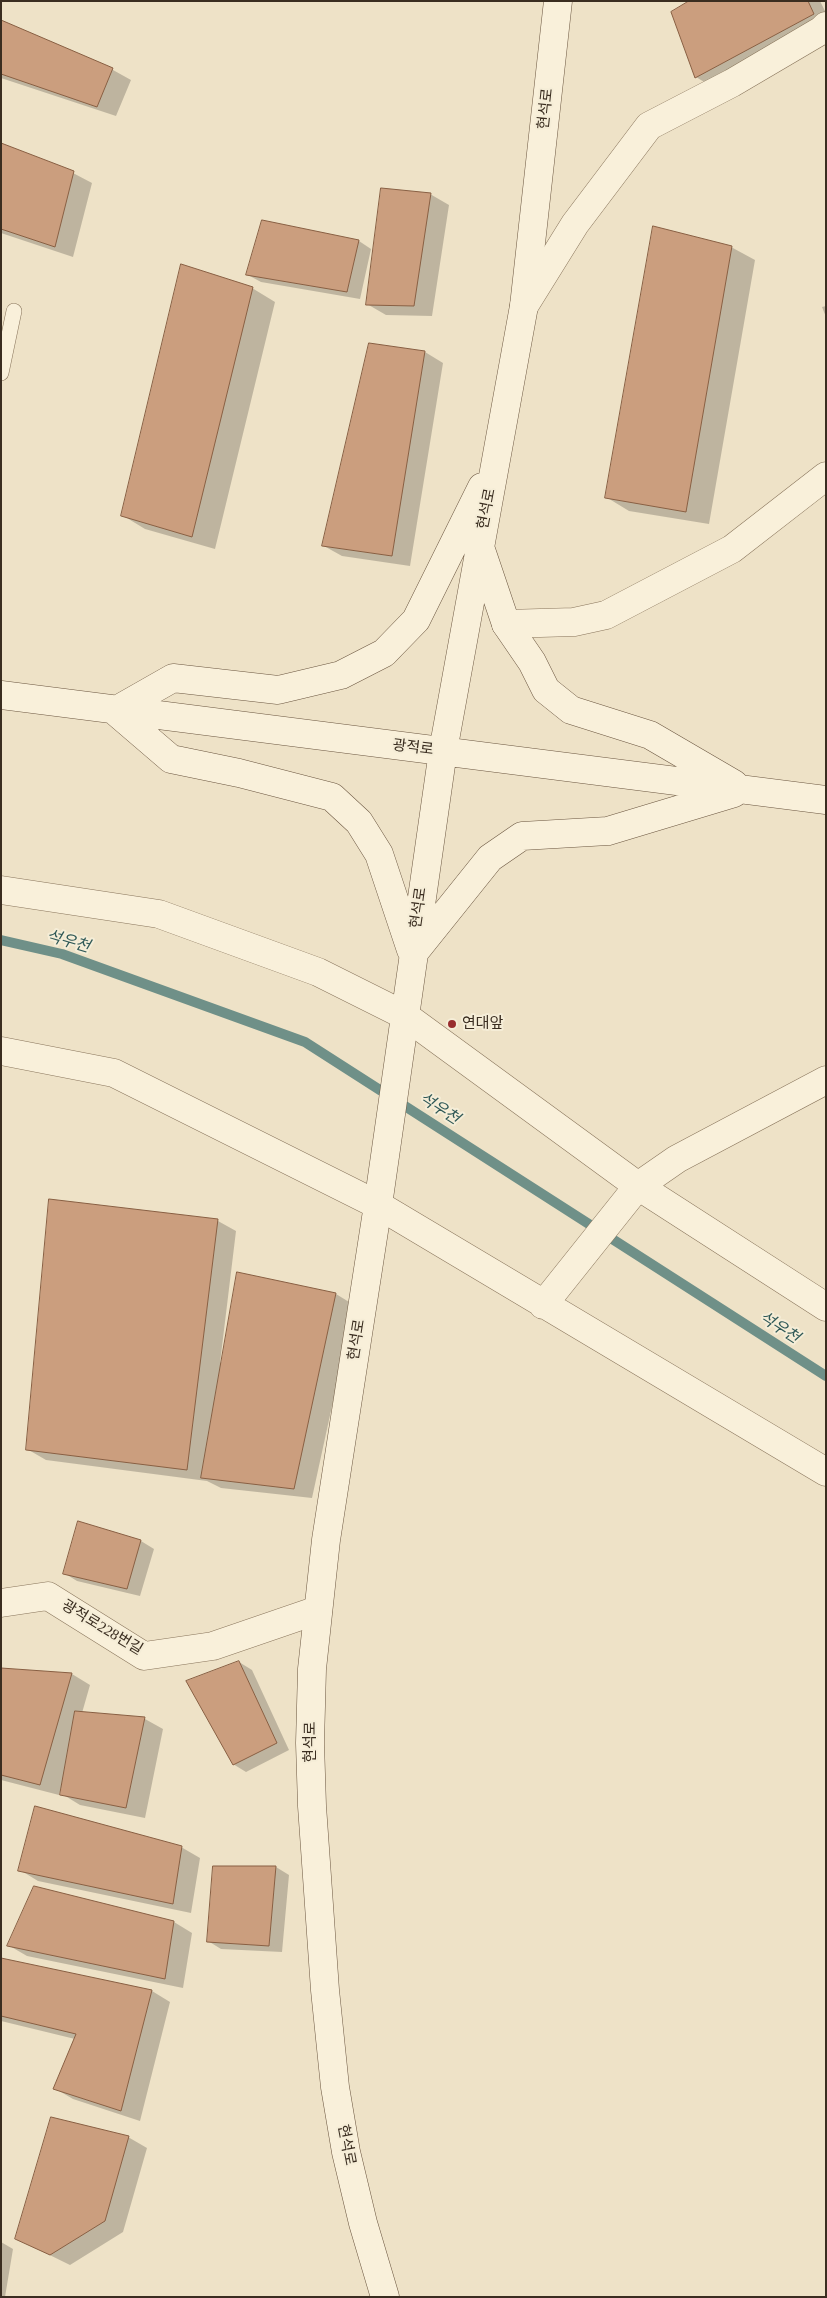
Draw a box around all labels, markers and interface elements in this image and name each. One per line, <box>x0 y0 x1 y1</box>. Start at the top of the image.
street label: 현석로 <box>535 87 557 131</box>
street label: 현석로 <box>474 487 500 531</box>
street label: 광적로 <box>391 737 435 759</box>
street label: 현석로 <box>407 886 431 930</box>
water label: 석우천 <box>44 927 92 957</box>
place label: 연대앞 <box>462 1015 503 1033</box>
marker: 연대앞 <box>446 1018 458 1030</box>
water label: 석우천 <box>415 1089 463 1129</box>
water label: 석우천 <box>755 1308 803 1348</box>
street label: 현석로 <box>345 1318 369 1362</box>
street label: 광적로228번길 <box>58 1597 146 1659</box>
street label: 현석로 <box>302 1721 320 1763</box>
street label: 현석로 <box>333 2123 359 2167</box>

